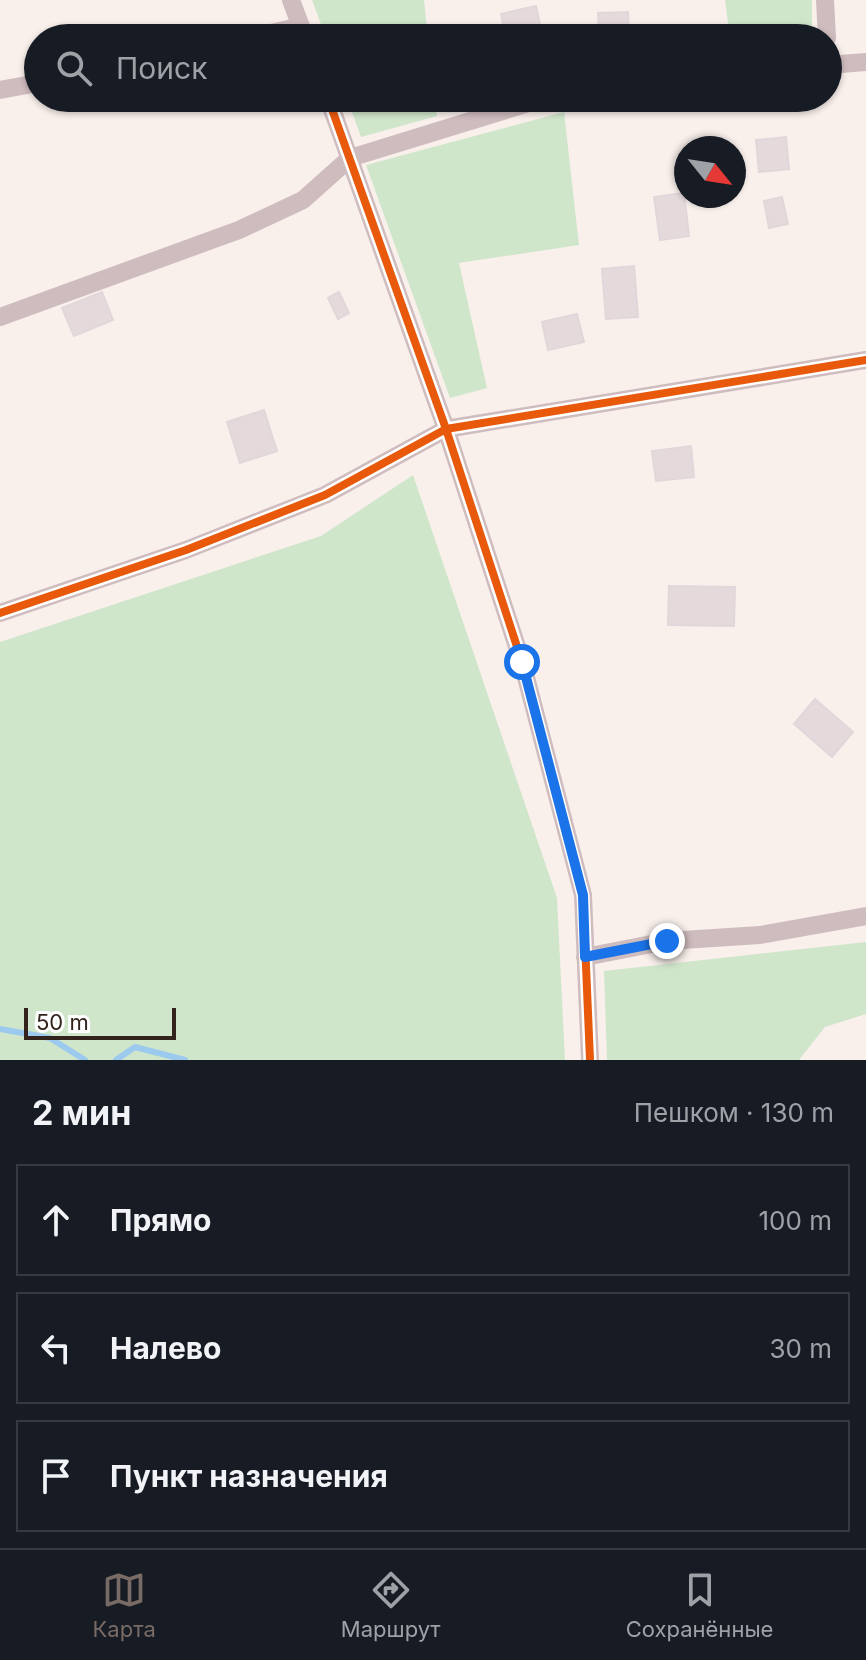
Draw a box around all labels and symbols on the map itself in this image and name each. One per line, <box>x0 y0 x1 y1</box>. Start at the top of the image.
north arrow <box>674 136 746 208</box>
route start <box>504 644 540 680</box>
route end <box>649 923 685 959</box>
scale bar <box>24 1004 176 1040</box>

